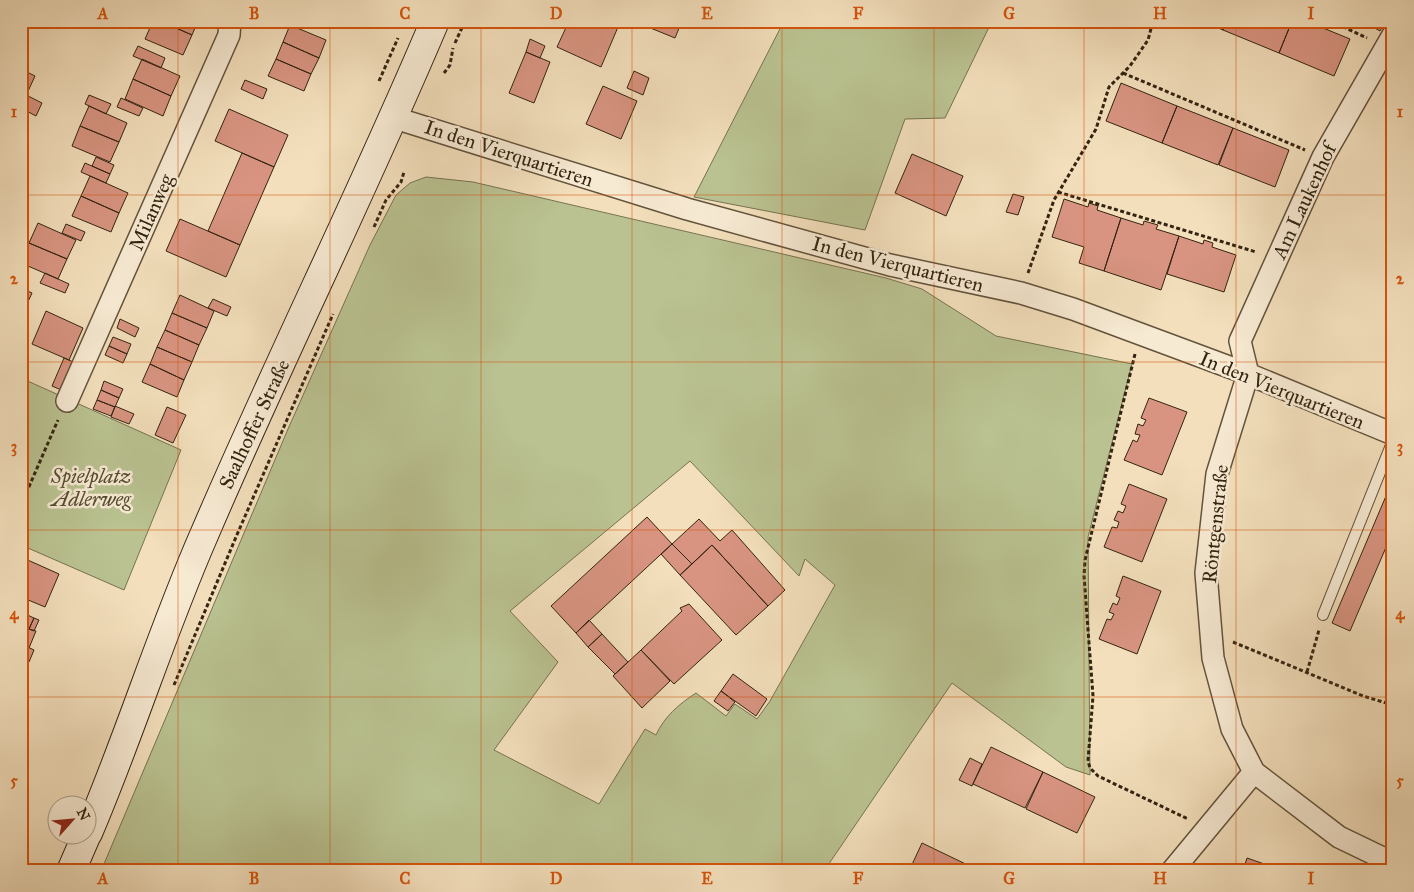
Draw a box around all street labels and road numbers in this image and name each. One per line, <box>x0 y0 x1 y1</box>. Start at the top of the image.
street label: In den Vierquartieren <box>421 114 596 193</box>
street label: Am Laukenhof <box>1266 136 1343 263</box>
street label: Milanweg <box>124 169 180 254</box>
street label: In den Vierquartieren <box>810 231 986 298</box>
street label: In den Vierquartieren <box>1196 346 1368 435</box>
street label: Saalhoffer Straße <box>213 355 295 493</box>
street label: Röntgenstraße <box>1197 463 1234 585</box>

